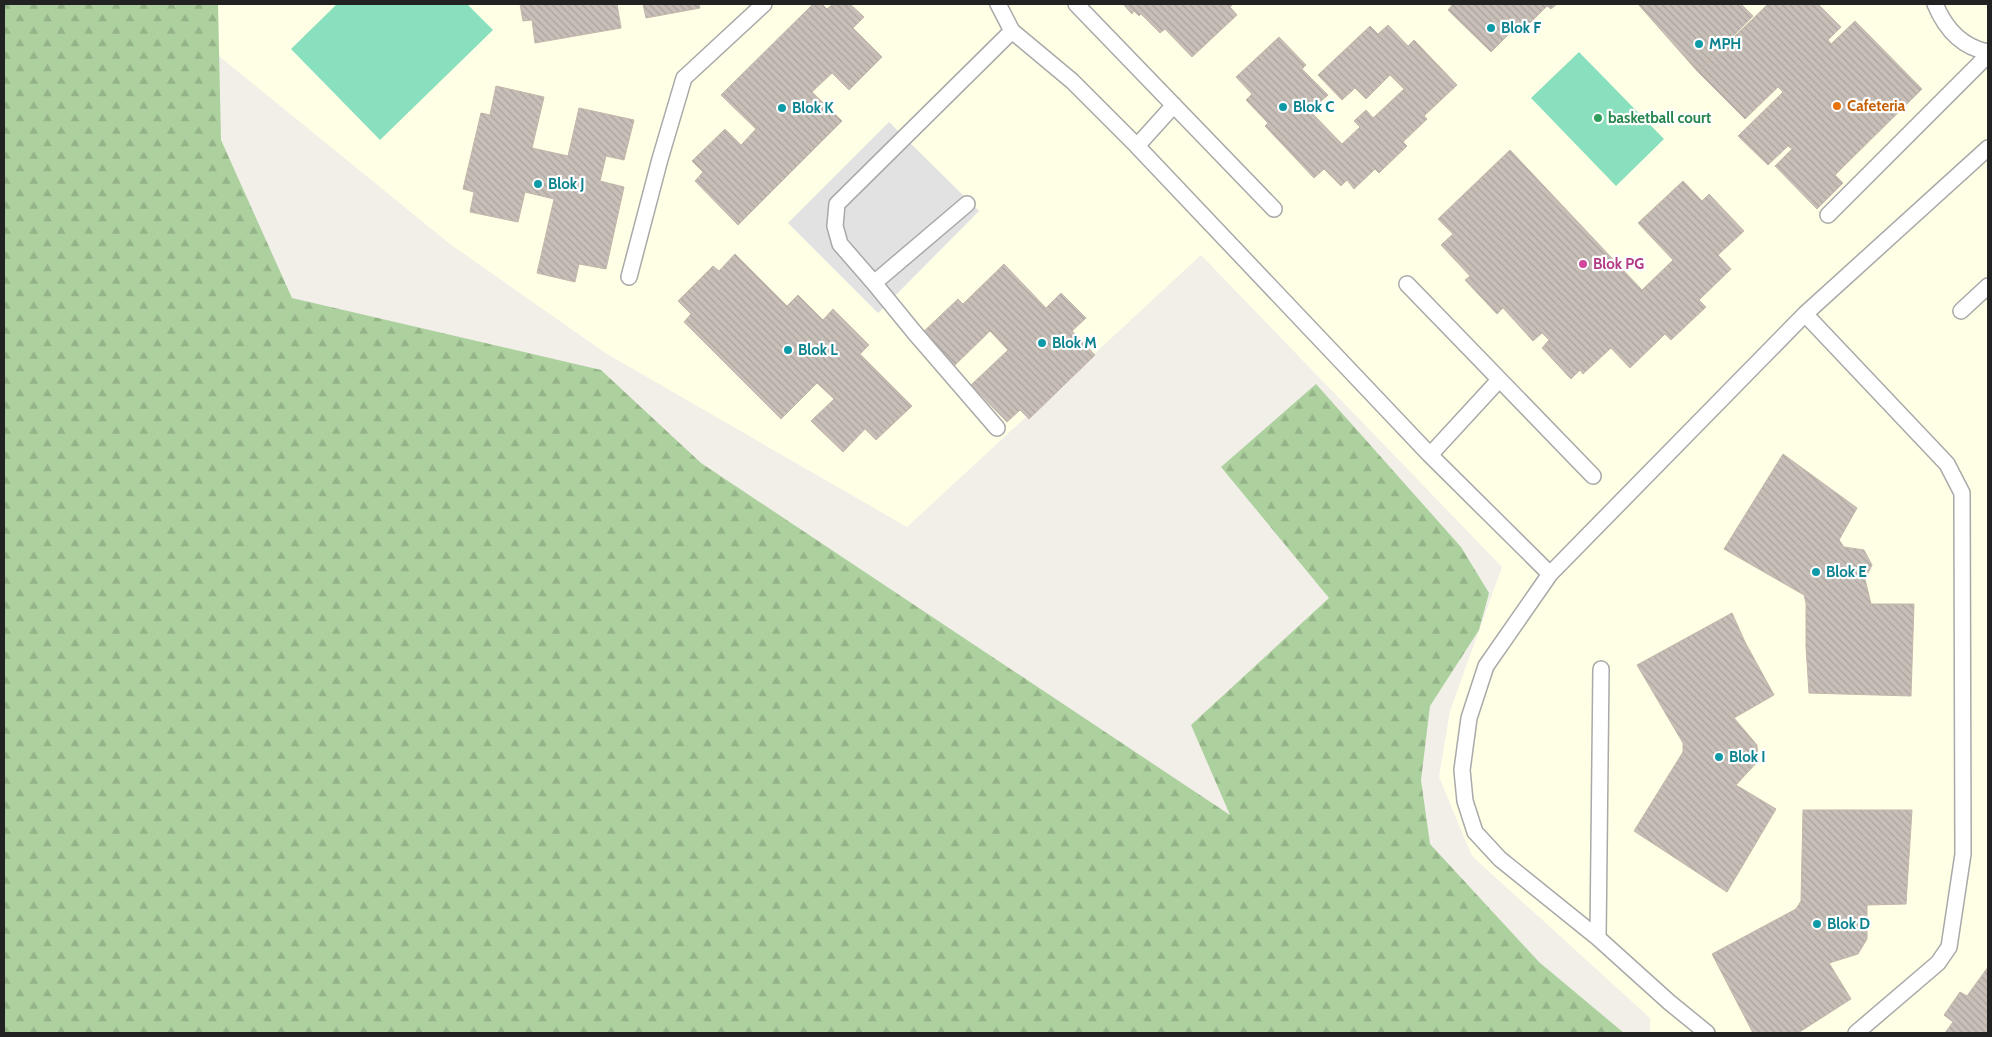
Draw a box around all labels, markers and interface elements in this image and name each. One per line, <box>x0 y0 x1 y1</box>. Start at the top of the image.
place label: Blok F <box>1501 19 1541 37</box>
marker: Blok F <box>1485 22 1497 34</box>
place label: MPH <box>1709 35 1741 53</box>
marker: MPH <box>1693 38 1705 50</box>
place label: Cafeteria <box>1847 97 1906 115</box>
place label: Blok C <box>1293 98 1335 116</box>
place label: Blok K <box>792 99 834 117</box>
marker: Cafeteria <box>1831 100 1843 112</box>
marker: Blok C <box>1277 101 1289 113</box>
marker: Blok K <box>776 102 788 114</box>
place label: basketball court <box>1608 109 1711 127</box>
marker: basketball court <box>1592 112 1604 124</box>
place label: Blok J <box>548 175 585 193</box>
marker: Blok J <box>532 178 544 190</box>
place label: Blok PG <box>1593 255 1644 273</box>
marker: Blok PG <box>1577 258 1589 270</box>
place label: Blok M <box>1052 334 1097 352</box>
marker: Blok M <box>1036 337 1048 349</box>
place label: Blok L <box>798 341 838 359</box>
marker: Blok L <box>782 344 794 356</box>
place label: Blok E <box>1826 563 1867 581</box>
marker: Blok E <box>1810 566 1822 578</box>
place label: Blok I <box>1729 748 1766 766</box>
marker: Blok I <box>1713 751 1725 763</box>
place label: Blok D <box>1827 915 1870 933</box>
marker: Blok D <box>1811 918 1823 930</box>

